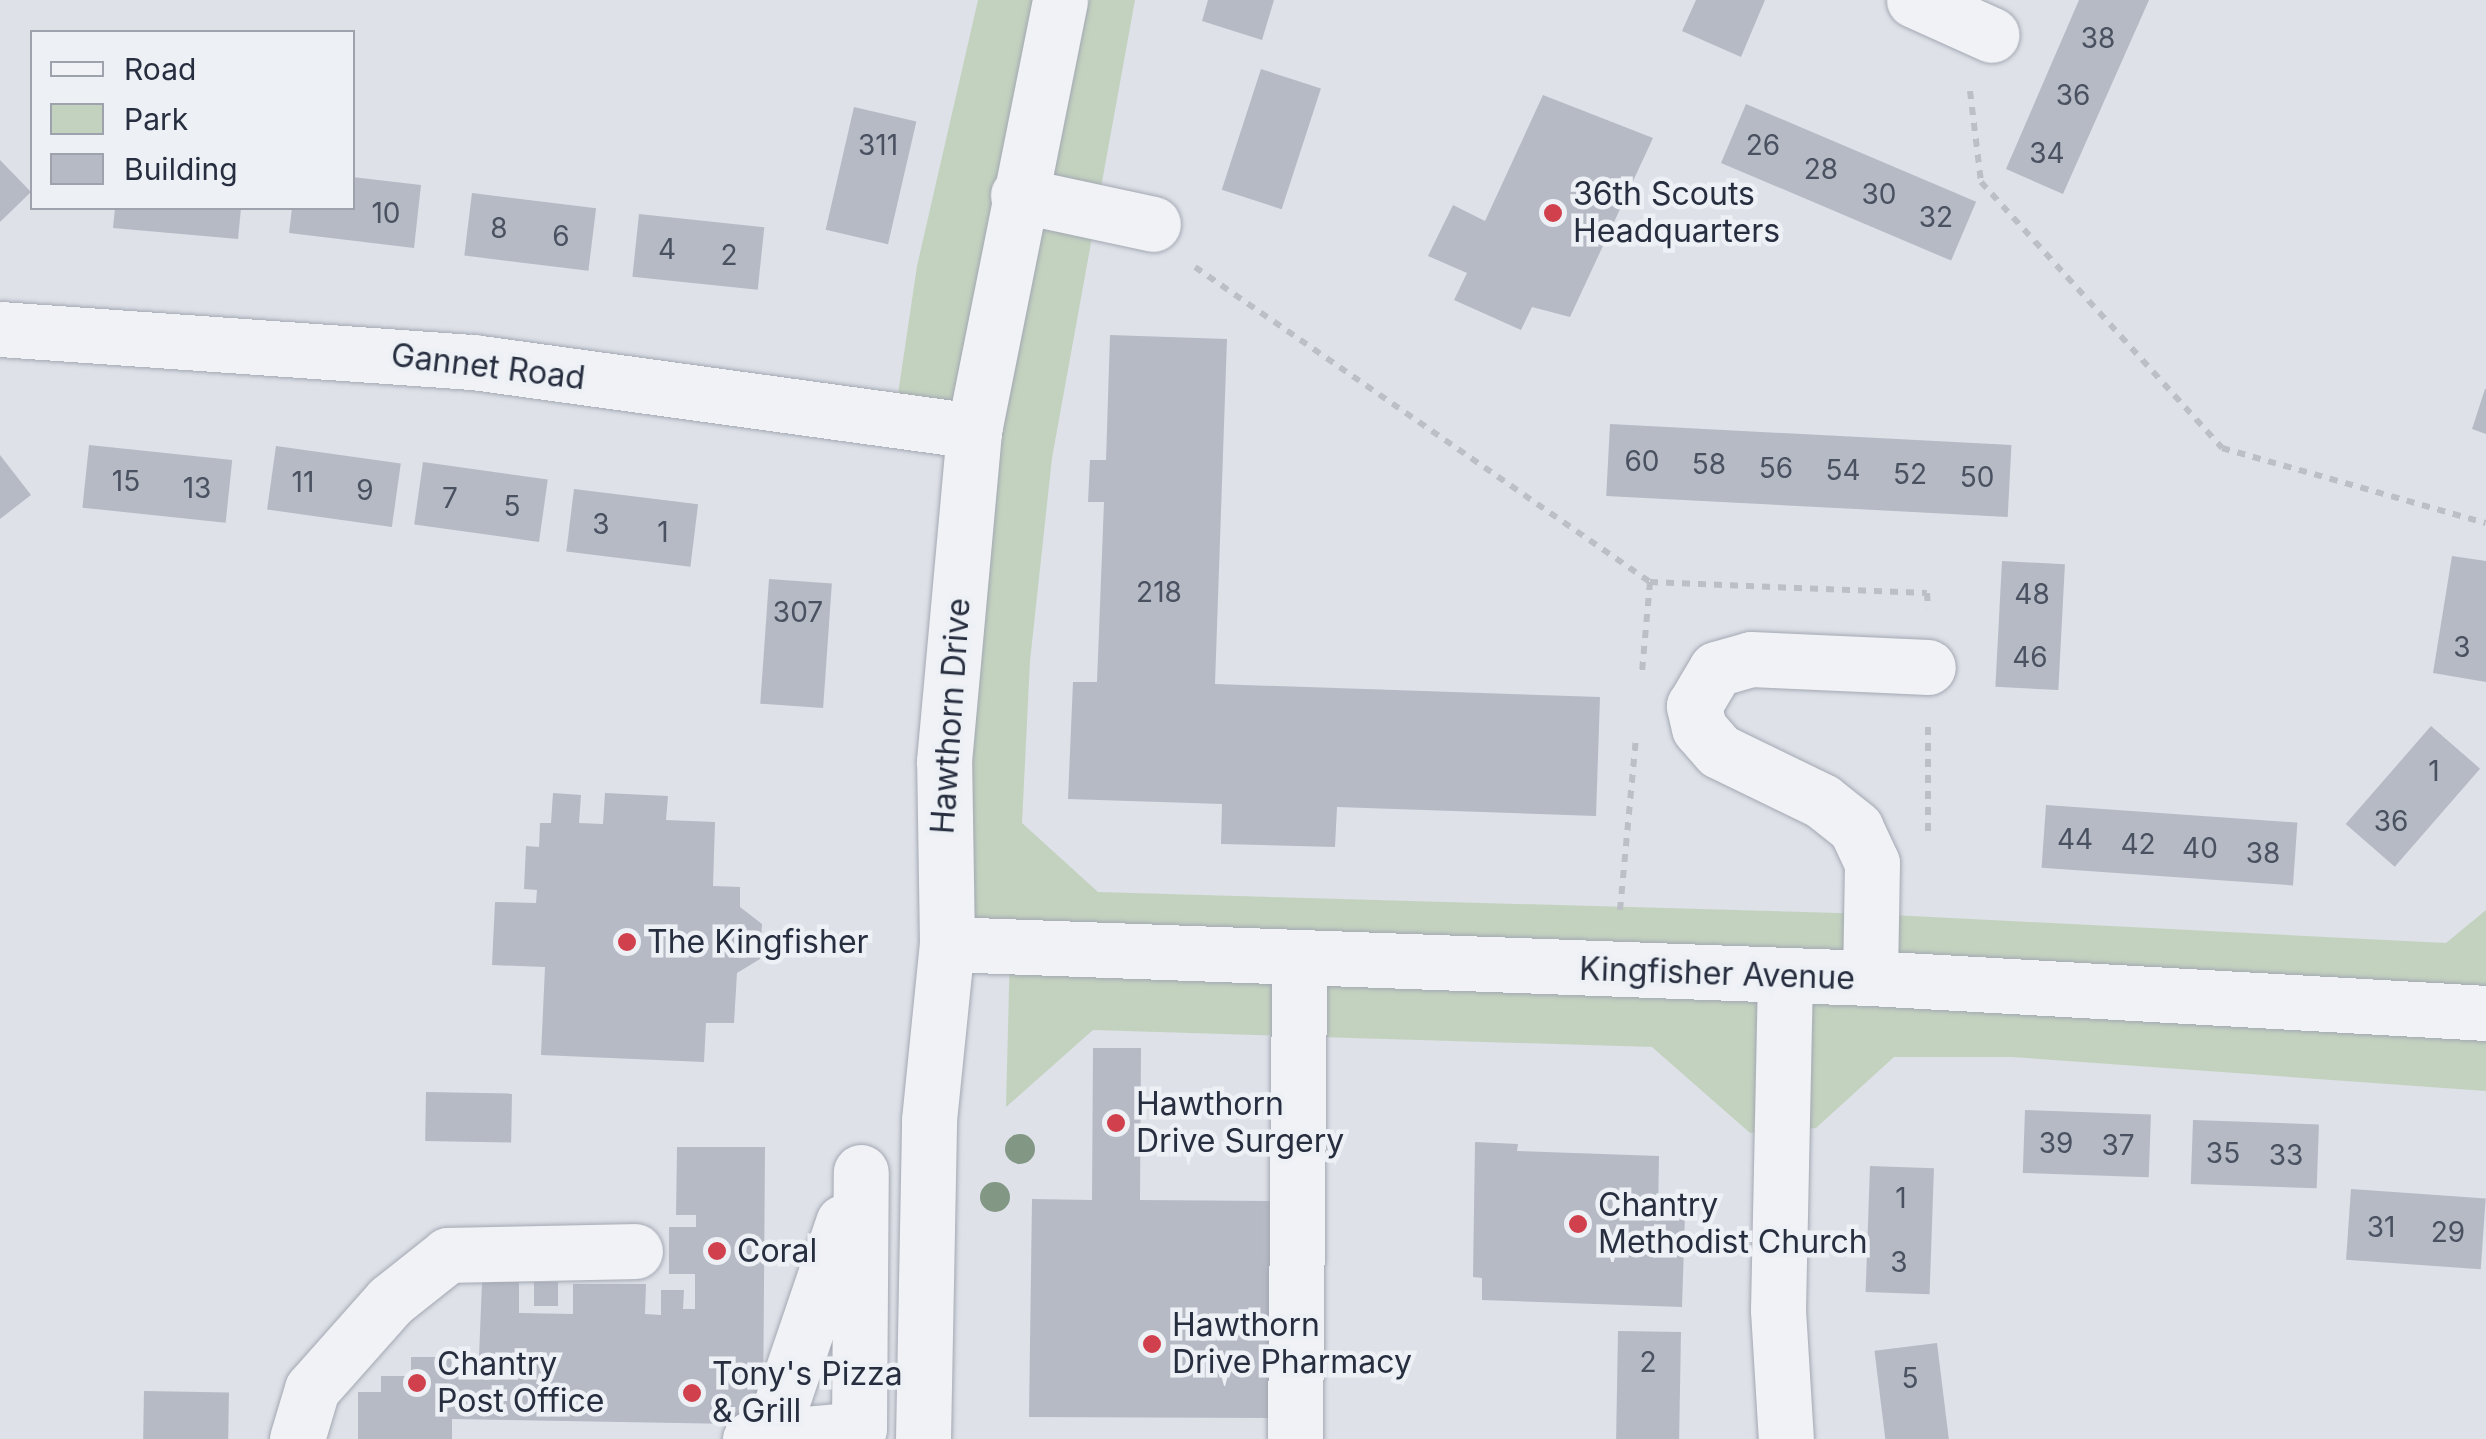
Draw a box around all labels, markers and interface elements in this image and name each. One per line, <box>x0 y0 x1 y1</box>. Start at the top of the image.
house number: 38 <box>2081 21 2115 55</box>
legend <box>30 30 355 210</box>
text: Road <box>124 51 196 87</box>
house number: 36 <box>2056 78 2090 112</box>
text: Park <box>124 101 188 137</box>
house number: 311 <box>858 128 898 162</box>
house number: 26 <box>1746 128 1780 162</box>
house number: 34 <box>2029 136 2065 170</box>
text: Building <box>124 151 238 187</box>
house number: 28 <box>1804 152 1838 186</box>
place label: 36th Scouts Headquarters <box>1573 176 1780 251</box>
house number: 30 <box>1862 177 1896 211</box>
house number: 10 <box>371 196 401 230</box>
house number: 32 <box>1919 200 1953 234</box>
marker: 36th Scouts Headquarters <box>1542 202 1564 224</box>
house number: 8 <box>490 211 508 245</box>
house number: 6 <box>552 219 570 253</box>
house number: 4 <box>658 232 676 266</box>
house number: 2 <box>720 238 738 272</box>
street label: Gannet Road <box>389 336 587 398</box>
house number: 60 <box>1624 444 1660 478</box>
house number: 58 <box>1692 447 1726 481</box>
house number: 56 <box>1759 451 1793 485</box>
house number: 54 <box>1825 453 1861 487</box>
house number: 52 <box>1893 457 1927 491</box>
house number: 50 <box>1960 460 1994 494</box>
house number: 15 <box>112 464 140 498</box>
house number: 11 <box>292 465 314 499</box>
house number: 13 <box>183 471 211 505</box>
house number: 9 <box>356 473 374 507</box>
house number: 7 <box>442 481 458 515</box>
house number: 5 <box>503 489 521 523</box>
house number: 3 <box>592 507 610 541</box>
house number: 1 <box>657 515 669 549</box>
house number: 218 <box>1136 575 1182 609</box>
house number: 48 <box>2014 577 2050 611</box>
house number: 307 <box>773 595 823 629</box>
street label: Hawthorn Drive <box>924 597 978 835</box>
house number: 3 <box>2453 630 2471 664</box>
house number: 46 <box>2012 640 2048 674</box>
house number: 1 <box>2428 754 2440 788</box>
house number: 36 <box>2374 804 2408 838</box>
house number: 44 <box>2057 822 2093 856</box>
house number: 42 <box>2120 827 2156 861</box>
house number: 40 <box>2182 831 2218 865</box>
house number: 38 <box>2246 836 2280 870</box>
place label: The Kingfisher <box>647 923 869 961</box>
marker: The Kingfisher <box>616 931 638 953</box>
street label: Kingfisher Avenue <box>1579 950 1855 998</box>
place label: Hawthorn Drive Surgery <box>1136 1086 1344 1161</box>
marker: Hawthorn Drive Surgery <box>1105 1112 1127 1134</box>
house number: 39 <box>2039 1126 2073 1160</box>
house number: 37 <box>2101 1128 2135 1162</box>
house number: 35 <box>2206 1136 2240 1170</box>
house number: 33 <box>2269 1138 2303 1172</box>
house number: 1 <box>1895 1181 1907 1215</box>
place label: Chantry Methodist Church <box>1598 1187 1868 1262</box>
house number: 31 <box>2367 1210 2395 1244</box>
marker: Chantry Methodist Church <box>1567 1213 1589 1235</box>
house number: 29 <box>2431 1215 2465 1249</box>
place label: Coral <box>737 1232 817 1270</box>
marker: Coral <box>706 1240 728 1262</box>
house number: 3 <box>1890 1245 1908 1279</box>
place label: Hawthorn Drive Pharmacy <box>1172 1307 1412 1382</box>
marker: Hawthorn Drive Pharmacy <box>1141 1333 1163 1355</box>
house number: 2 <box>1639 1345 1657 1379</box>
place label: Chantry Post Office <box>437 1346 604 1421</box>
place label: Tony's Pizza & Grill <box>712 1356 903 1431</box>
house number: 5 <box>1901 1361 1919 1395</box>
marker: Chantry Post Office <box>406 1372 428 1394</box>
marker: Tony's Pizza & Grill <box>681 1382 703 1404</box>

